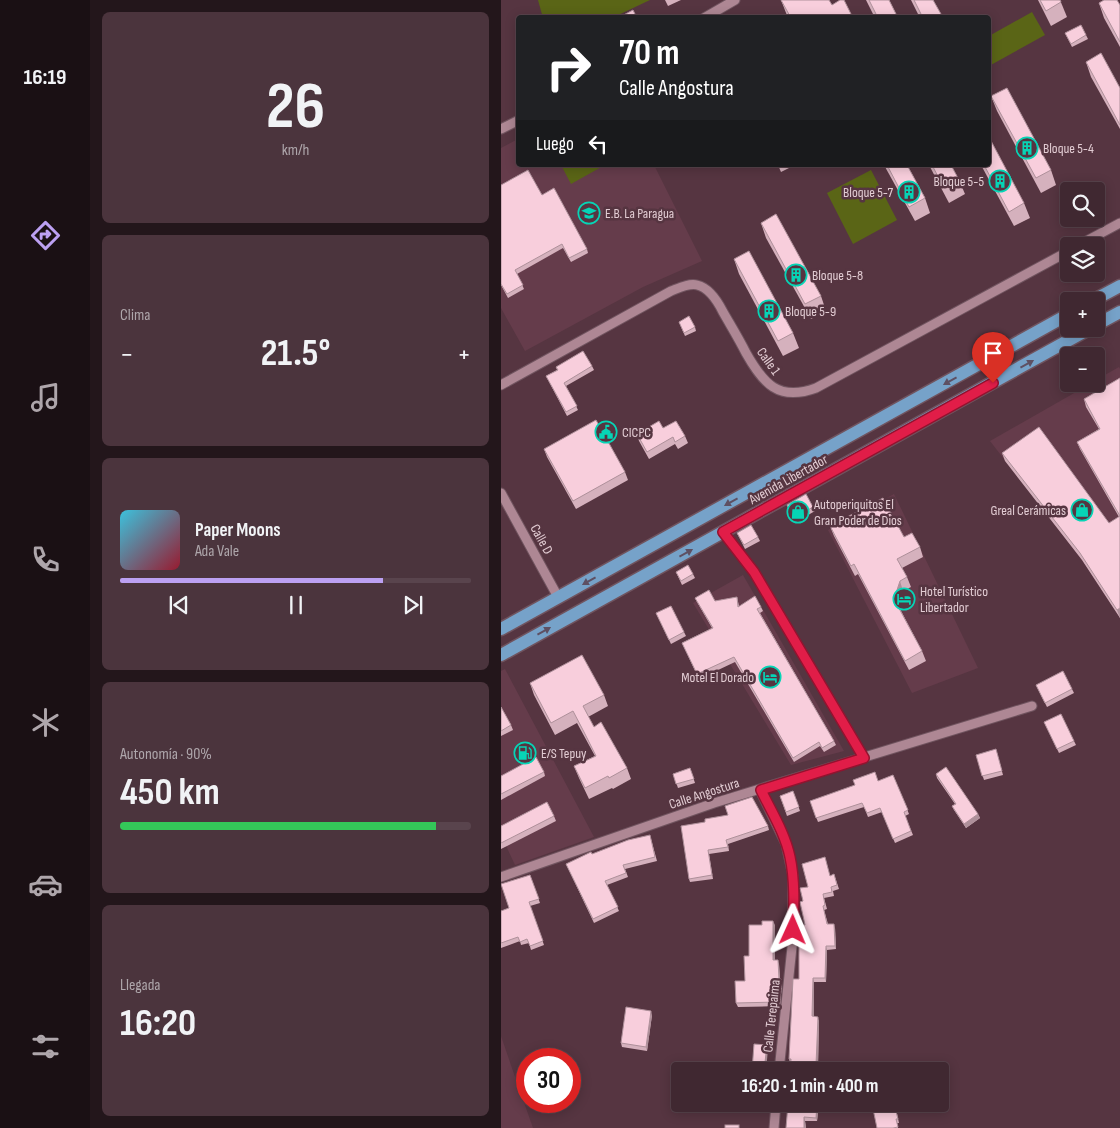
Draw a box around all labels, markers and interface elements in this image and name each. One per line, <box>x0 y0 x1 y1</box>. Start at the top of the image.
text: 70 m <box>619 32 679 75</box>
icon: right <box>536 35 601 100</box>
text: 16:19 <box>24 64 66 91</box>
text: 26 <box>266 69 325 147</box>
text: Calle Angostura <box>619 75 734 102</box>
icon: left <box>584 130 612 158</box>
text: Luego <box>536 133 574 156</box>
building icon: Bloque 5-4 <box>1015 136 1039 160</box>
place label: Bloque 5-4 <box>1043 140 1094 157</box>
text: km/h <box>282 141 309 160</box>
building icon: Bloque 5-5 <box>988 169 1012 193</box>
place label: Bloque 5-5 <box>933 173 984 190</box>
building icon: Bloque 5-7 <box>897 180 921 204</box>
map controls <box>1060 182 1105 392</box>
button: search <box>1060 182 1105 227</box>
place label: Bloque 5-7 <box>843 184 893 201</box>
school or university icon: E.B. La Paragua <box>577 201 601 225</box>
place label: E.B. La Paragua <box>605 205 674 222</box>
icon: directions <box>28 218 63 253</box>
button: layers <box>1060 237 1105 282</box>
building icon: Bloque 5-8 <box>784 263 808 287</box>
place label: Bloque 5-8 <box>812 267 863 284</box>
button: + <box>1060 292 1105 337</box>
building icon: Bloque 5-9 <box>757 299 781 323</box>
place label: Bloque 5-9 <box>785 303 836 320</box>
text: Clima <box>120 306 150 325</box>
text: 21.5° <box>261 331 330 376</box>
pin <box>972 332 1014 383</box>
text: − <box>120 338 134 371</box>
text: + <box>457 338 471 371</box>
icon: arrive <box>979 339 1007 367</box>
street label: Calle 1 <box>753 344 784 378</box>
button: − <box>1060 347 1105 392</box>
one-way arrow <box>1020 359 1034 368</box>
one-way arrow <box>942 377 957 385</box>
icon: music <box>28 380 63 415</box>
public building icon: CICPC <box>594 420 618 444</box>
place label: CICPC <box>622 424 651 441</box>
street label: Avenida Libertador <box>745 451 831 509</box>
place label: Autoperiquitos El Gran Poder de Dios <box>813 496 902 529</box>
one-way arrow <box>724 498 738 506</box>
shop icon: Greal Cerámicas <box>1070 498 1094 522</box>
shop icon: Autoperiquitos El Gran Poder de Dios <box>786 500 810 524</box>
place label: Greal Cerámicas <box>990 502 1066 519</box>
text: Paper Moons <box>195 519 281 542</box>
street label: Calle D <box>526 521 557 557</box>
icon: phone <box>28 542 63 577</box>
text: Ada Vale <box>195 542 239 561</box>
one-way arrow <box>679 549 693 557</box>
one-way arrow <box>581 577 596 585</box>
place label: Hotel Turístico Libertador <box>920 583 988 616</box>
hotel icon: Hotel Turístico Libertador <box>892 587 916 611</box>
icon: previous <box>165 591 193 619</box>
icon: pause <box>282 591 310 619</box>
icon: next <box>399 591 427 619</box>
one-way arrow <box>537 627 550 636</box>
hotel icon: Motel El Dorado <box>758 665 782 689</box>
place label: Motel El Dorado <box>681 669 754 686</box>
icon: climate <box>28 705 63 740</box>
fuel station icon: E/S Tepuy <box>513 741 537 765</box>
text: Autonomía · 90% <box>120 745 212 764</box>
place label: E/S Tepuy <box>541 745 587 762</box>
text: 450 km <box>120 770 220 815</box>
street label: Calle Angostura <box>667 774 741 813</box>
icon: car <box>28 867 63 902</box>
position arrow <box>766 903 818 955</box>
text: Llegada <box>120 976 161 995</box>
street label: Calle Terepaima <box>759 979 784 1053</box>
text: 16:20 <box>120 1001 196 1046</box>
icon: filters <box>28 1029 63 1064</box>
speed limit sign: 30 <box>516 1048 581 1113</box>
text: 16:20 · 1 min · 400 m <box>742 1075 878 1098</box>

